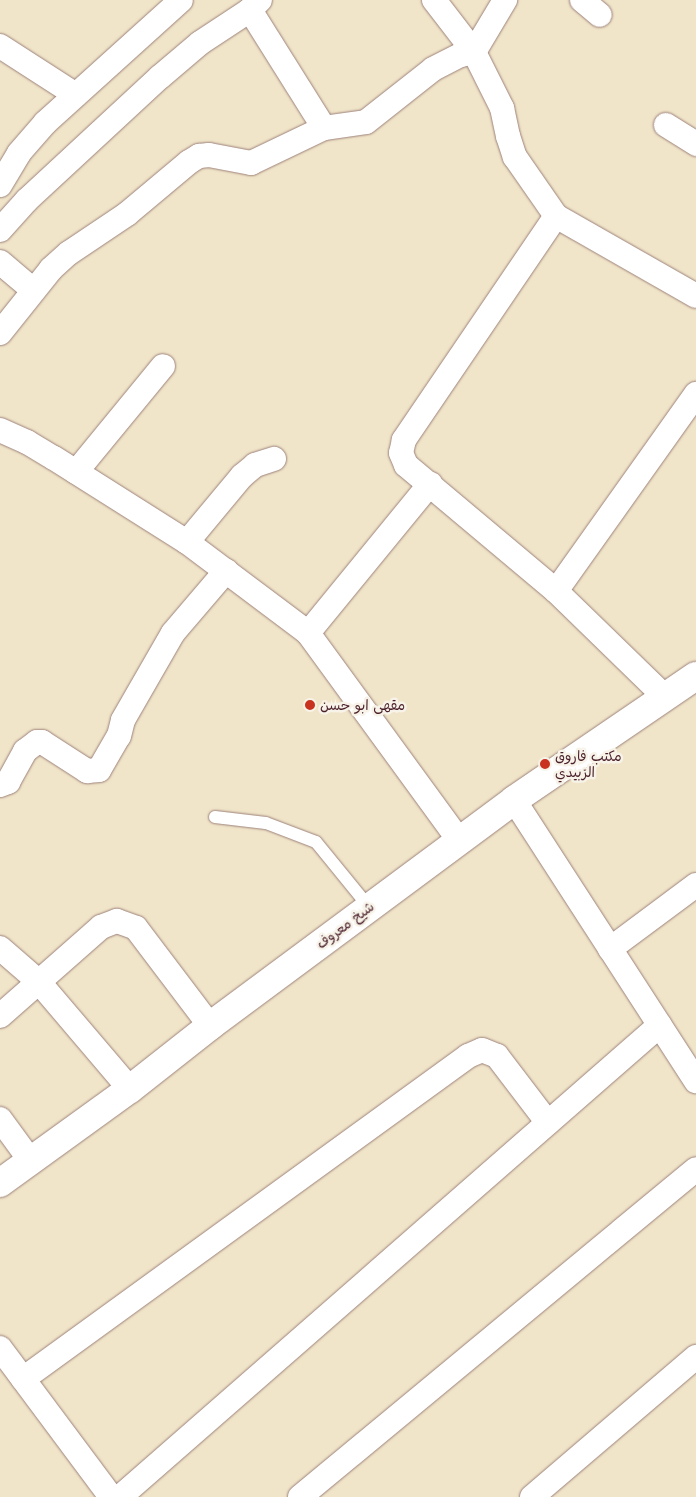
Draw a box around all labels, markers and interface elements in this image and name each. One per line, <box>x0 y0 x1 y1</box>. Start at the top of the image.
place label: مقهى ابو حسن <box>320 697 405 713</box>
marker: مقهى ابو حسن <box>304 699 316 711</box>
place label: مكتب فاروق الزبيدي <box>555 748 622 780</box>
marker: مكتب فاروق الزبيدي <box>539 758 551 770</box>
street label: شیخ معروف <box>313 898 377 952</box>

